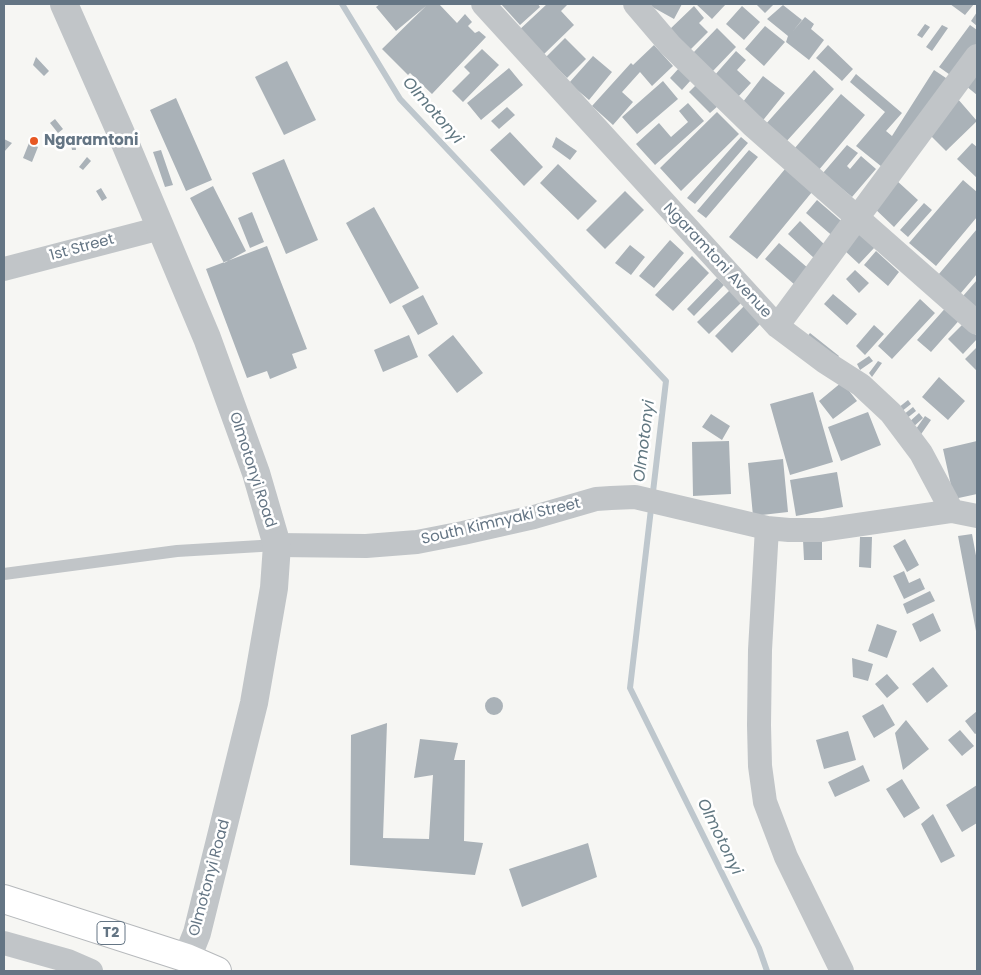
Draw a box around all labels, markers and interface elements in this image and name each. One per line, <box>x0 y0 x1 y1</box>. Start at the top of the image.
water label: Olmotonyi <box>398 74 466 148</box>
place label: Ngaramtoni <box>44 132 138 150</box>
marker: Ngaramtoni <box>28 135 40 147</box>
street label: Ngaramtoni Avenue <box>659 200 775 322</box>
street label: 1st Street <box>48 231 116 265</box>
water label: Olmotonyi <box>630 399 660 483</box>
street label: Olmotonyi Road <box>225 410 279 530</box>
street label: South Kimnyaki Street <box>420 495 582 549</box>
water label: Olmotonyi <box>692 796 746 878</box>
street label: Olmotonyi Road <box>186 818 234 938</box>
road number: T2 <box>97 921 125 944</box>

